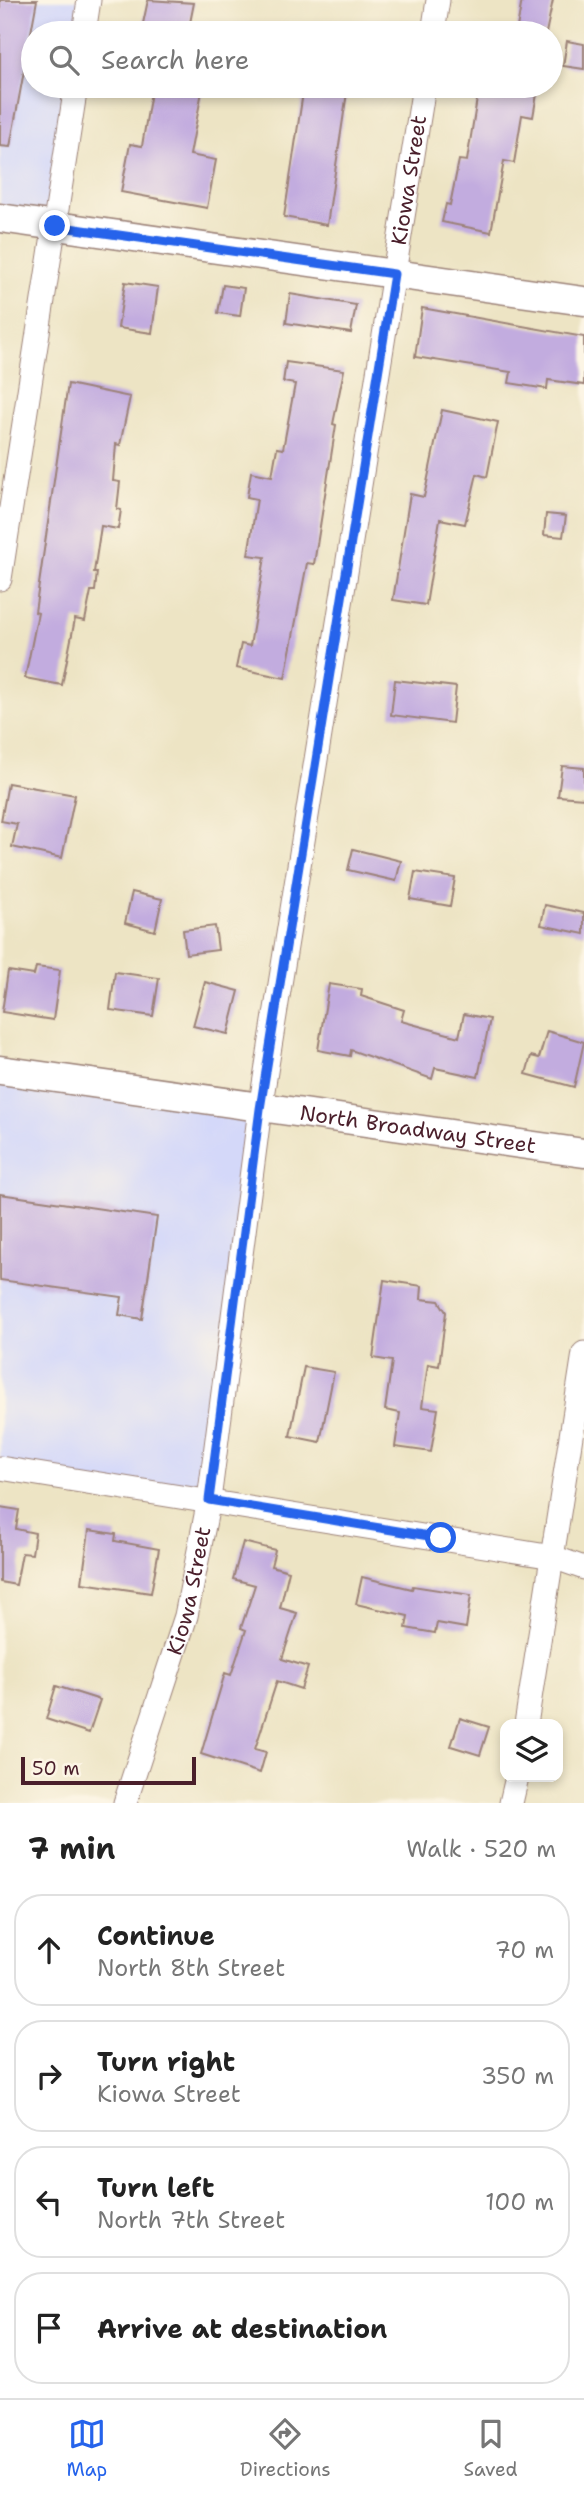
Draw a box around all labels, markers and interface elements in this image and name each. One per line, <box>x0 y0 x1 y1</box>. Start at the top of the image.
search box <box>21 21 563 98</box>
icon: search <box>45 41 83 79</box>
text: Search here <box>101 42 250 77</box>
street label: Kiowa Street <box>385 113 433 247</box>
route end <box>39 210 70 241</box>
street label: North Broadway Street <box>298 1099 538 1160</box>
route start <box>425 1522 456 1553</box>
street label: Kiowa Street <box>160 1524 217 1659</box>
map controls <box>500 1719 563 1782</box>
button: layers <box>500 1719 563 1782</box>
scale bar <box>21 1754 196 1786</box>
text: 50 m <box>32 1756 80 1781</box>
text: 7 min <box>28 1828 115 1869</box>
text: Walk · 520 m <box>406 1834 556 1864</box>
text: Continue <box>97 1918 215 1953</box>
icon: ahead <box>30 1931 68 1969</box>
text: 70 m <box>495 1935 554 1965</box>
text: North 8th Street <box>97 1953 285 1983</box>
text: Turn right <box>97 2044 235 2079</box>
icon: right <box>30 2057 68 2095</box>
text: 350 m <box>481 2061 554 2091</box>
text: Kiowa Street <box>97 2079 241 2109</box>
text: Turn left <box>97 2170 214 2205</box>
icon: left <box>30 2183 68 2221</box>
text: 100 m <box>485 2187 554 2217</box>
text: North 7th Street <box>97 2205 285 2235</box>
icon: arrive <box>30 2309 68 2347</box>
text: Arrive at destination <box>97 2311 387 2346</box>
tab: Map <box>66 2415 107 2482</box>
tab: Directions <box>240 2415 331 2482</box>
tab: Saved <box>464 2415 518 2482</box>

